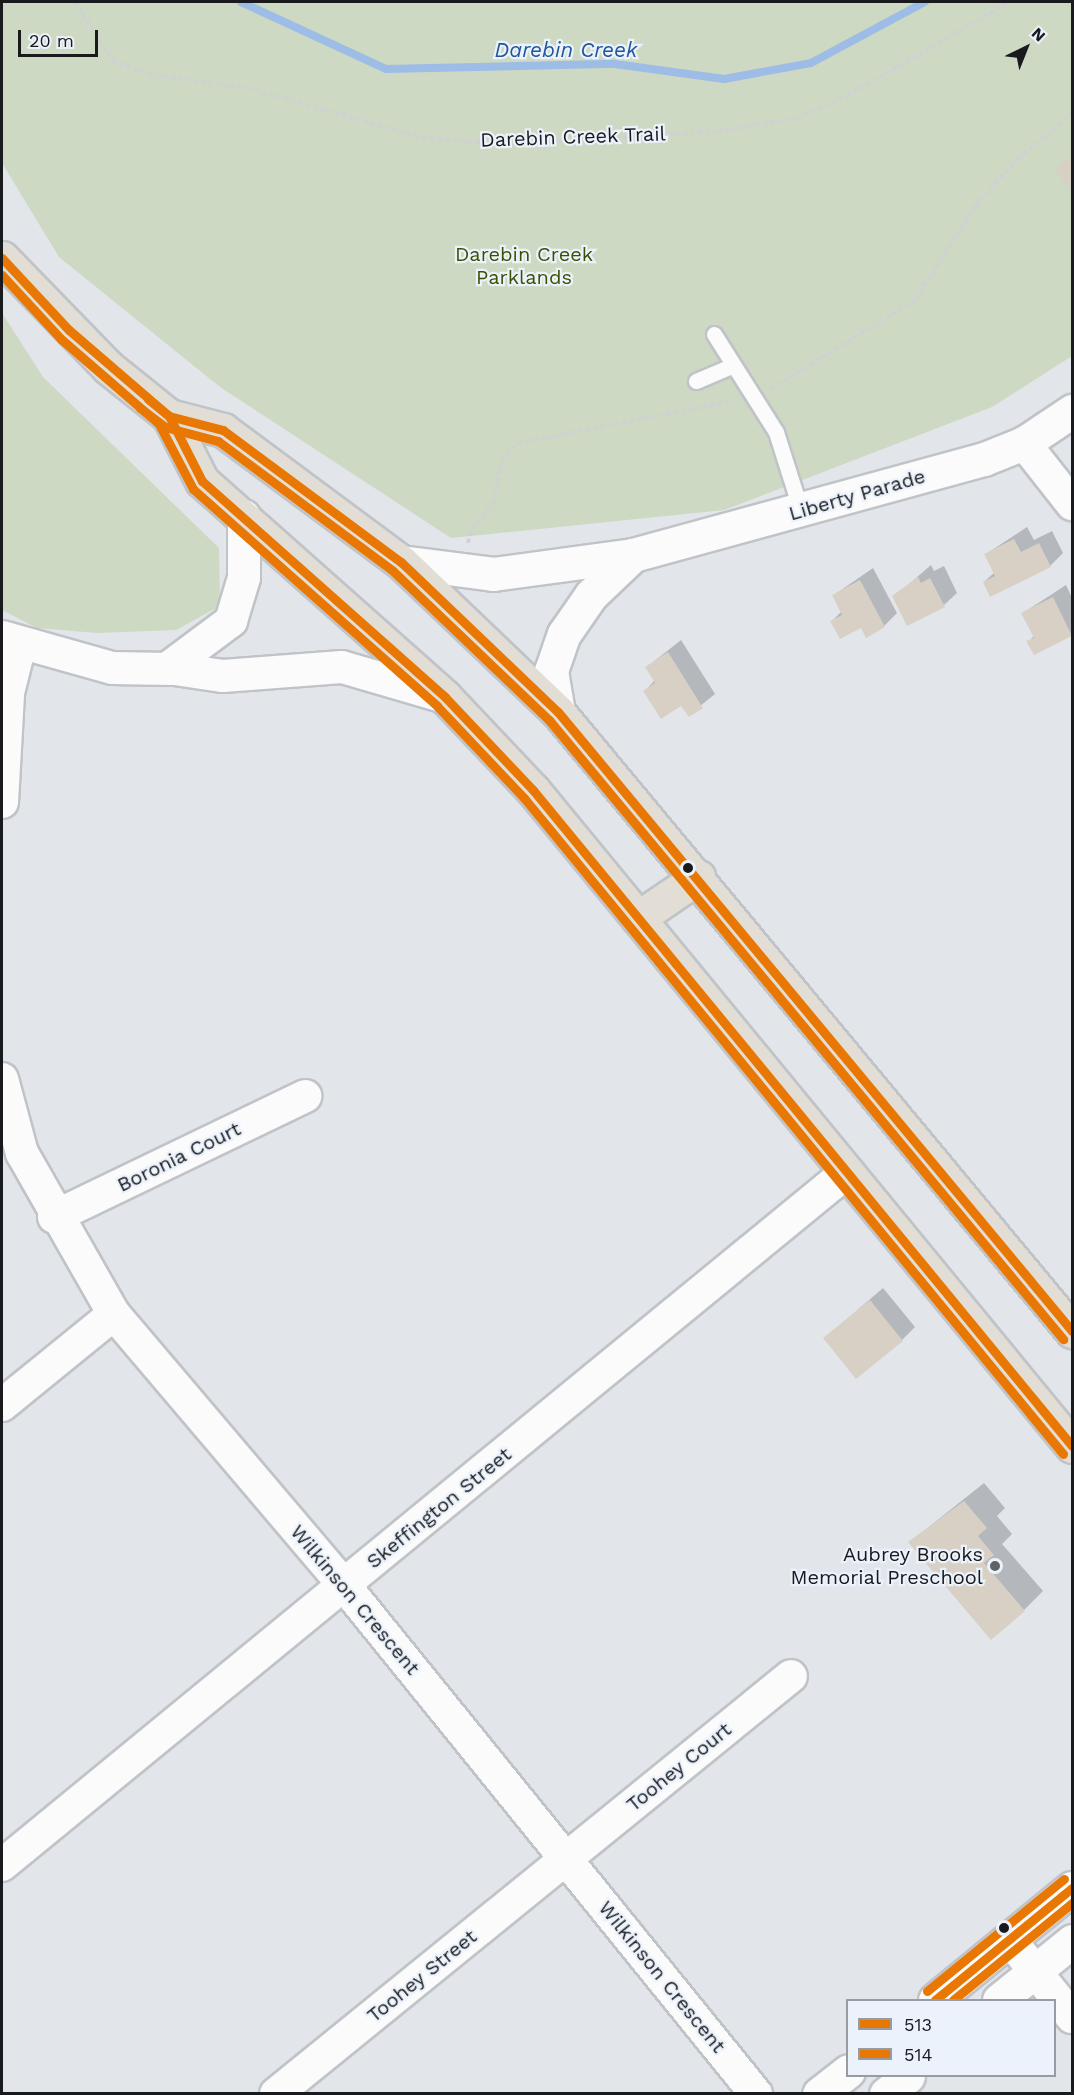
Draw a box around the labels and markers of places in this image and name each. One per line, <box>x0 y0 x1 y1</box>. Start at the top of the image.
unlabelled marker <box>682 862 694 874</box>
place label: Aubrey Brooks Memorial Preschool <box>790 1542 983 1589</box>
marker: Aubrey Brooks Memorial Preschool <box>988 1559 1002 1573</box>
unlabelled marker <box>998 1922 1010 1934</box>

